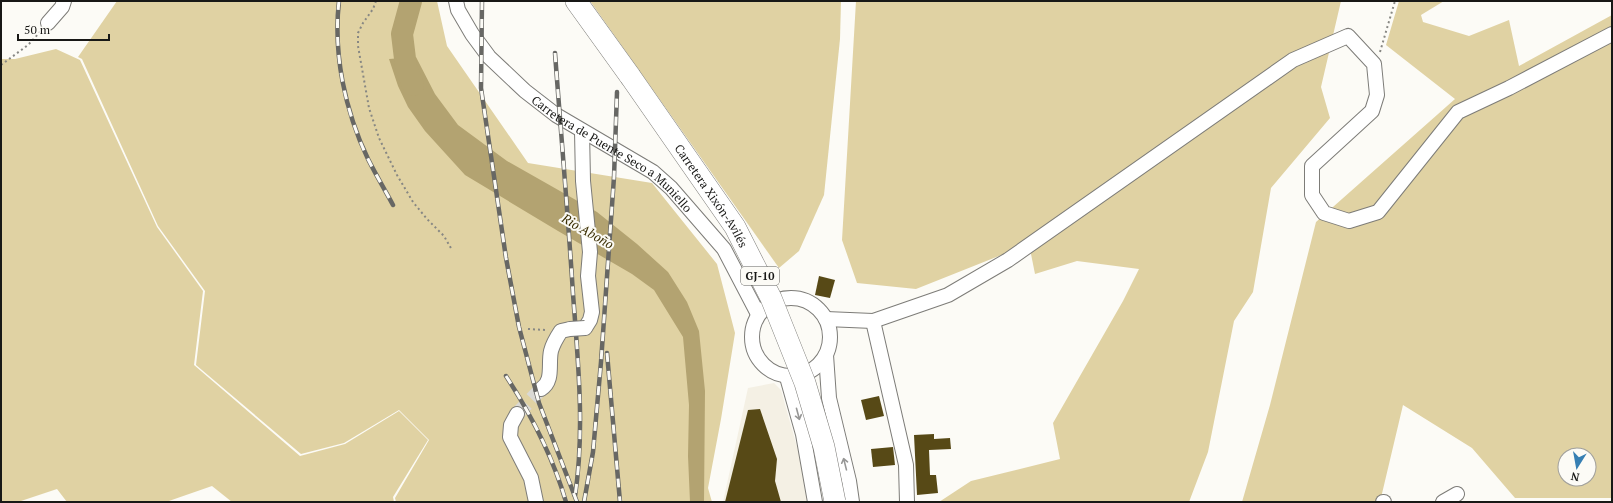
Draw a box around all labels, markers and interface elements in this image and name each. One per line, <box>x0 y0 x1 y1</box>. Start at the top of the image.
scale bar <box>18 16 109 42</box>
text: 50 m <box>24 22 51 37</box>
street label: Carretera de Puente Seco a Muniello <box>529 92 696 215</box>
street label: Carretera Xixón-Avilés <box>672 141 752 250</box>
water label: Rio Aboño <box>558 208 618 253</box>
road number: GJ-10 <box>741 267 779 285</box>
one-way arrow <box>794 408 802 421</box>
north arrow <box>1557 447 1597 487</box>
one-way arrow <box>841 458 848 471</box>
text: N <box>1569 469 1581 484</box>

